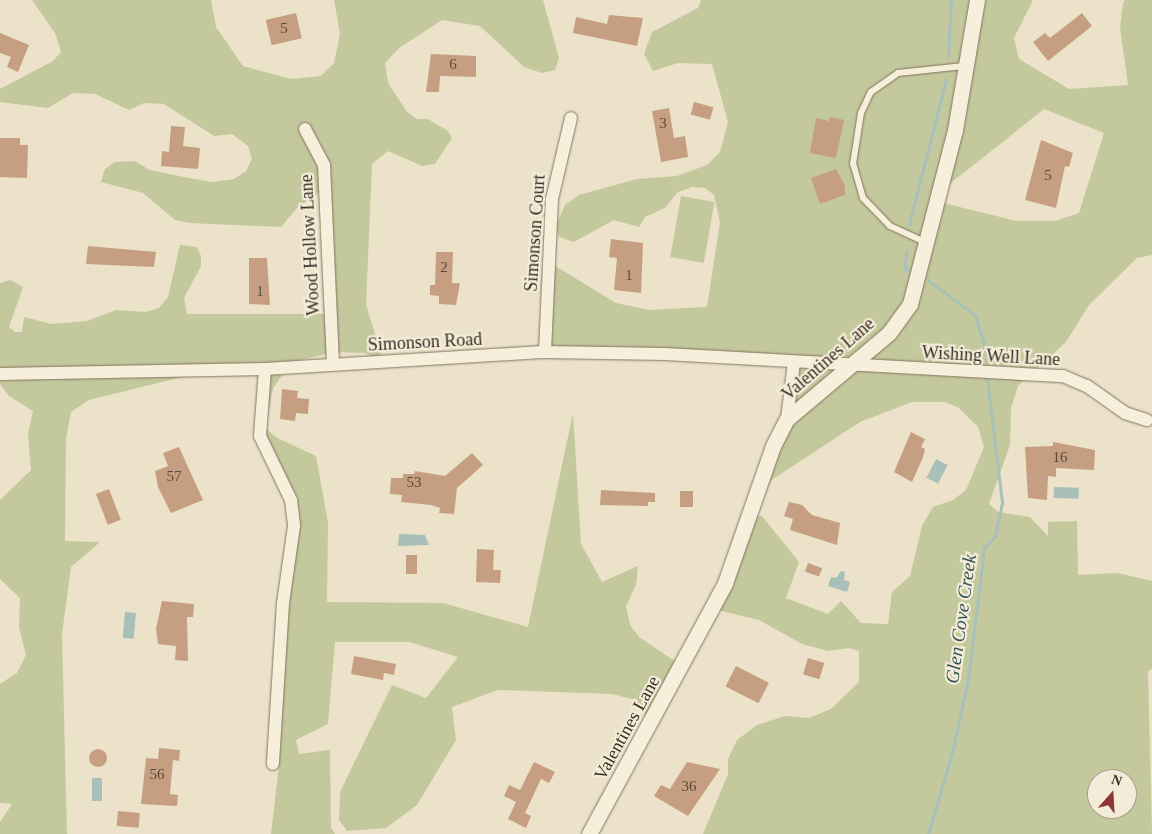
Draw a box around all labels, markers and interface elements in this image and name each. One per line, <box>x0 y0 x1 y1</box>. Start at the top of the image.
house number: 5 <box>280 20 288 38</box>
house number: 6 <box>449 56 457 74</box>
house number: 3 <box>659 115 667 133</box>
house number: 5 <box>1044 167 1052 185</box>
street label: Wood Hollow Lane <box>296 174 324 316</box>
street label: Simonson Court <box>520 174 550 292</box>
house number: 2 <box>440 259 448 277</box>
house number: 1 <box>625 267 633 285</box>
house number: 1 <box>256 283 264 301</box>
street label: Valentines Lane <box>777 313 879 405</box>
street label: Simonson Road <box>367 328 483 356</box>
street label: Wishing Well Lane <box>921 342 1061 370</box>
house number: 16 <box>1052 449 1068 467</box>
house number: 57 <box>166 468 182 486</box>
house number: 53 <box>406 474 422 492</box>
water label: Glen Cove Creek <box>941 553 981 685</box>
street label: Valentines Lane <box>590 672 664 784</box>
house number: 56 <box>150 766 164 784</box>
north arrow <box>1087 769 1137 819</box>
text: N <box>1109 772 1124 789</box>
house number: 36 <box>682 778 696 796</box>

